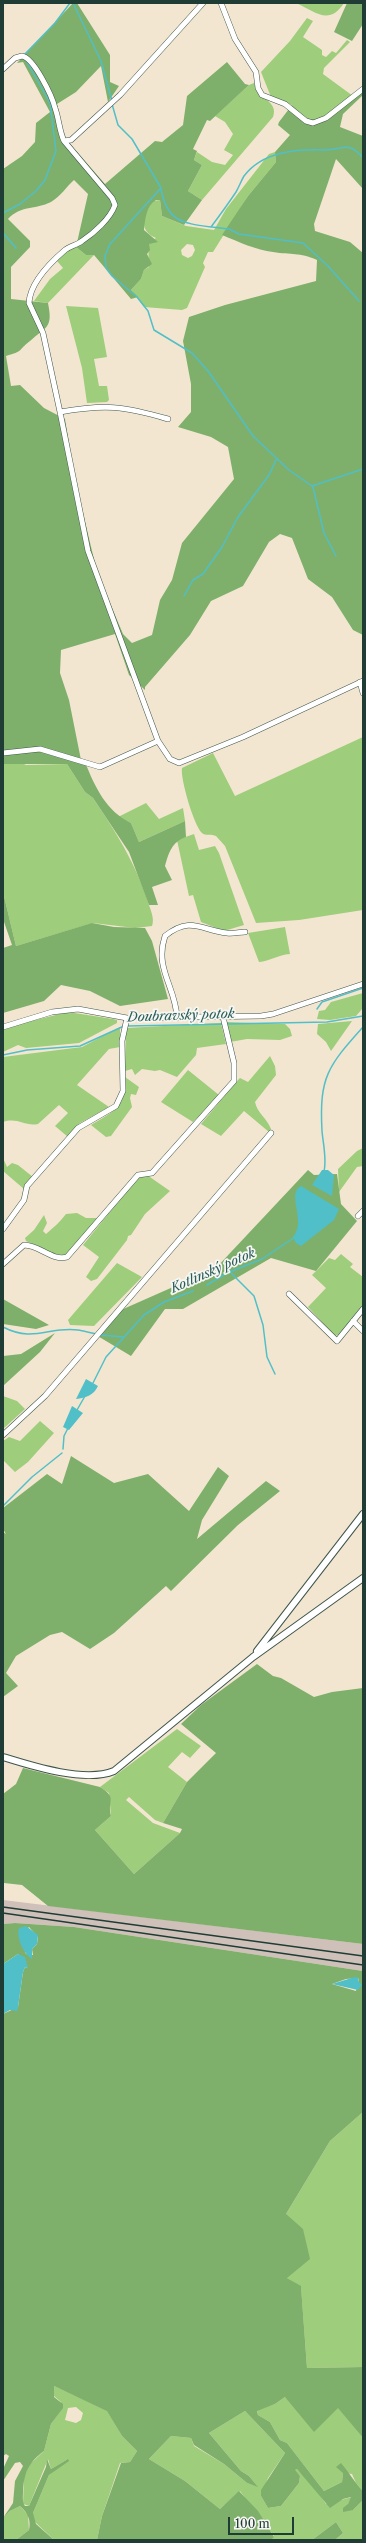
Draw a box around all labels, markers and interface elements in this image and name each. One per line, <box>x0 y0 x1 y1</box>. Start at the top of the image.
water label: Doubravský potok <box>127 1006 235 1026</box>
water label: Kotlinský potok <box>168 1245 258 1297</box>
scale bar <box>230 2509 296 2535</box>
text: 100 m <box>235 2516 270 2531</box>

